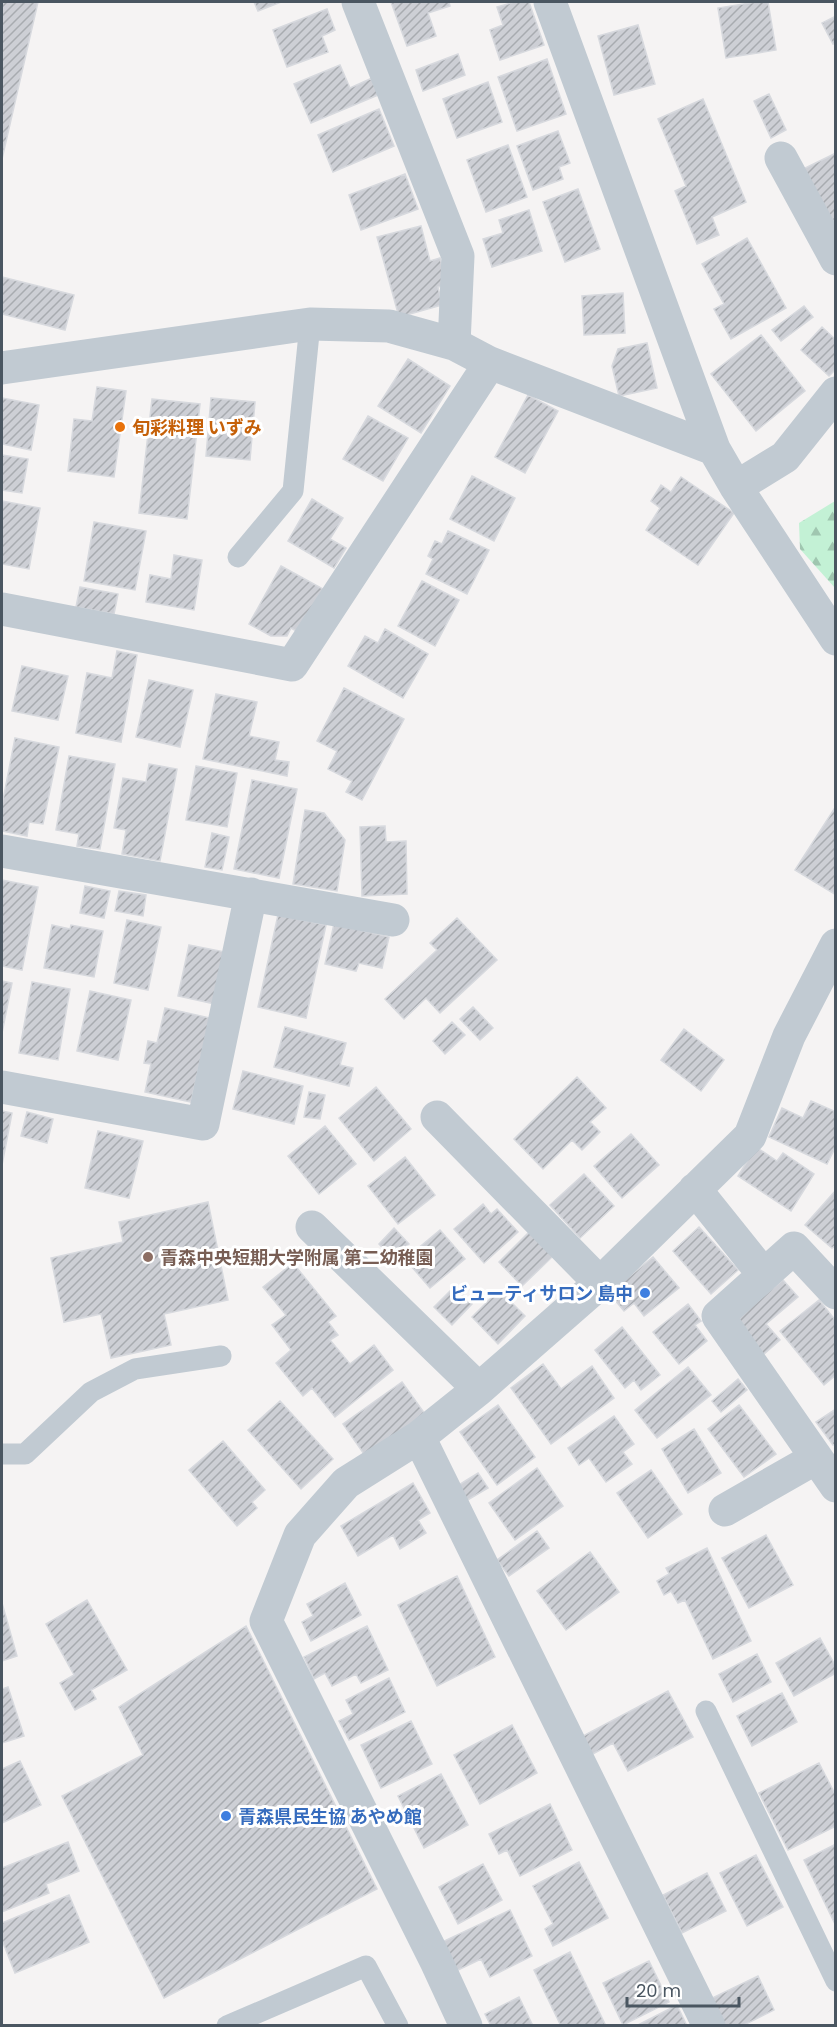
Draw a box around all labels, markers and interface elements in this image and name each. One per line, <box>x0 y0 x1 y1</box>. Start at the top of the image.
place label: 旬彩料理 いずみ <box>132 415 262 440</box>
marker: 旬彩料理 いずみ <box>113 420 127 434</box>
place label: 青森中央短期大学附属 第二幼稚園 <box>160 1245 434 1270</box>
marker: 青森中央短期大学附属 第二幼稚園 <box>141 1250 155 1264</box>
place label: ビューティサロン 島中 <box>450 1281 633 1306</box>
marker: ビューティサロン 島中 <box>638 1286 652 1300</box>
place label: 青森県民生協 あやめ館 <box>238 1804 422 1829</box>
marker: 青森県民生協 あやめ館 <box>219 1809 233 1823</box>
scale bar <box>627 1970 740 2008</box>
text: 20 m <box>636 1978 681 2003</box>

